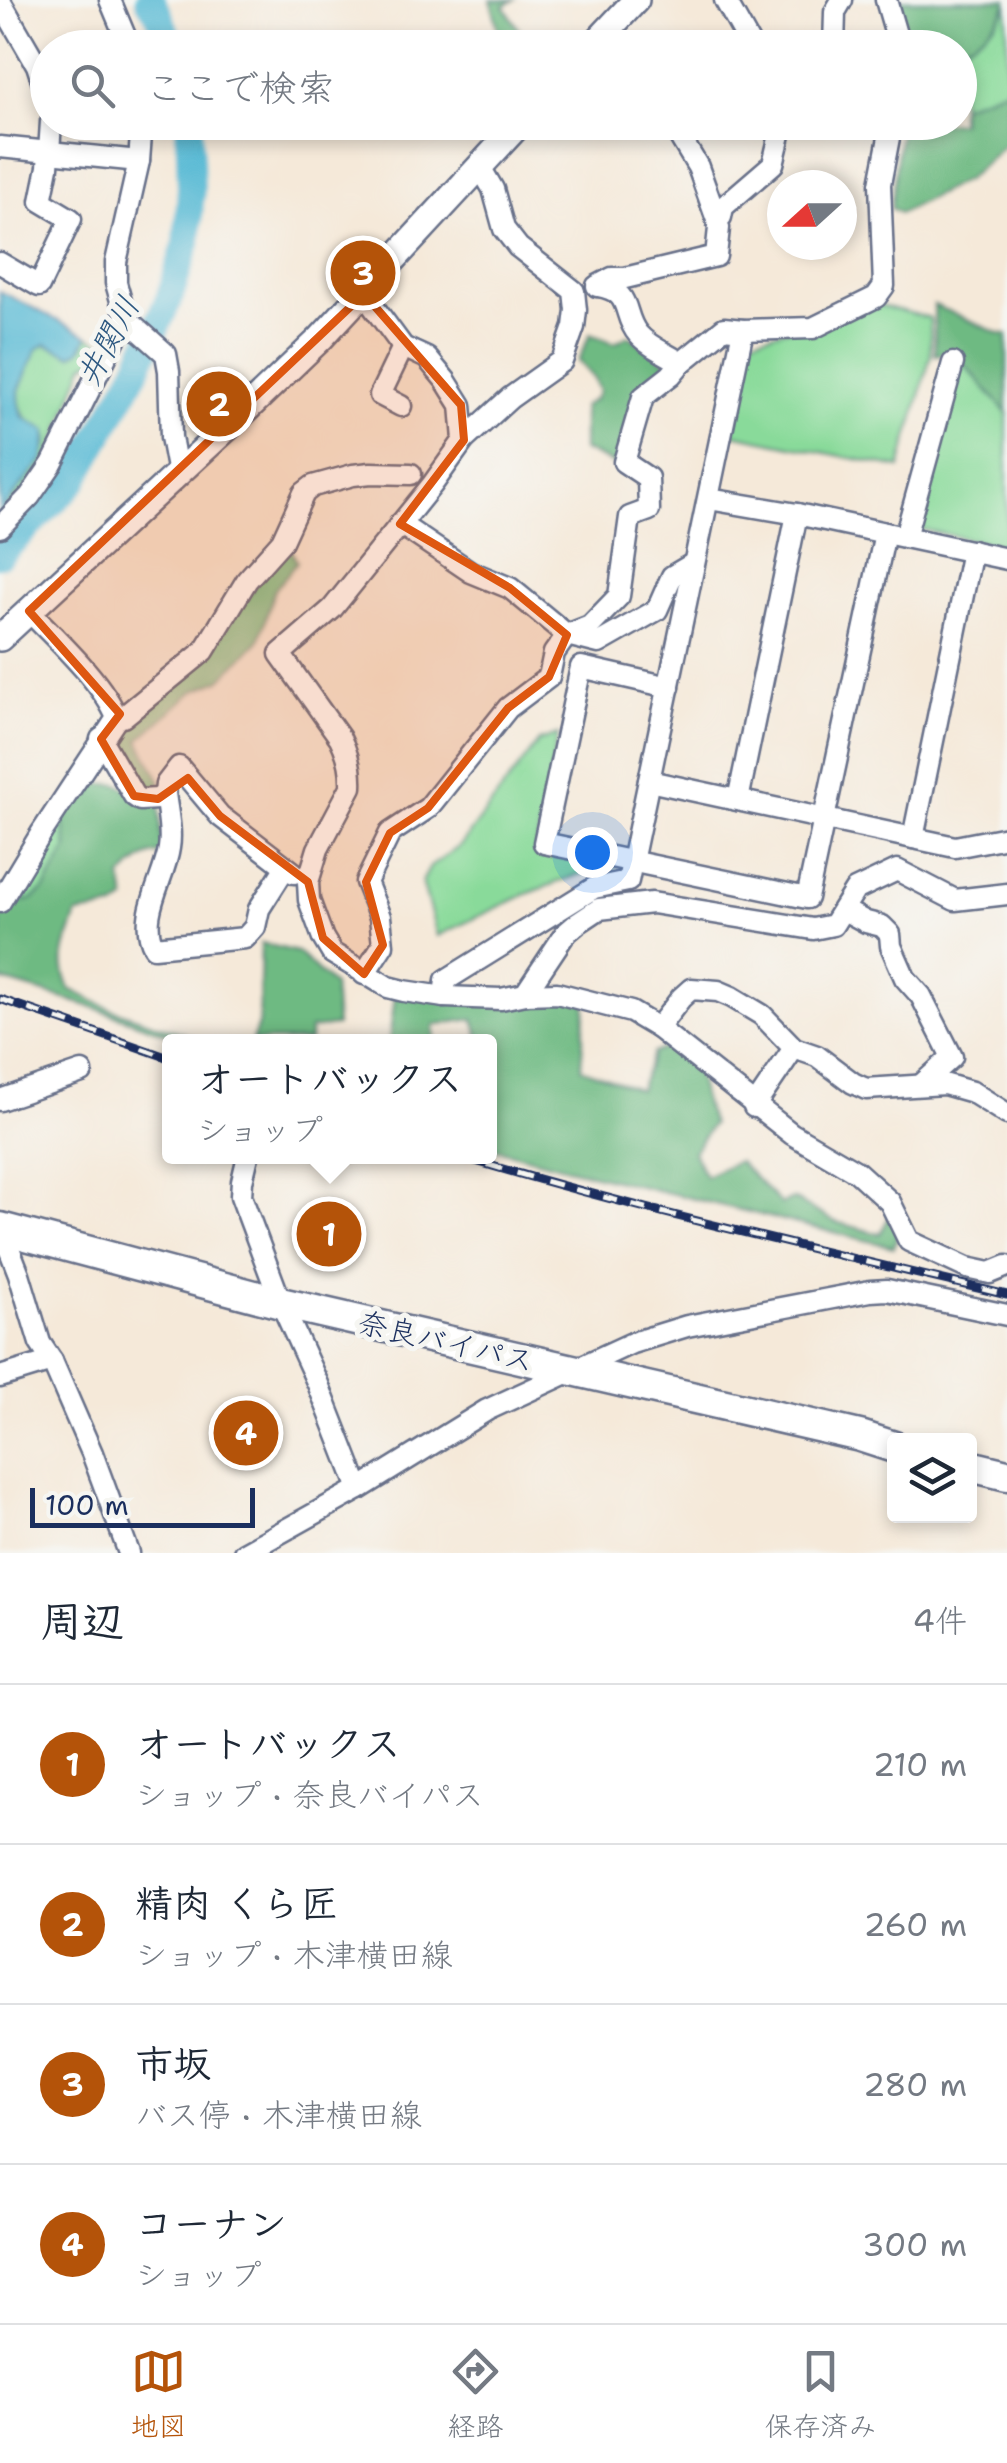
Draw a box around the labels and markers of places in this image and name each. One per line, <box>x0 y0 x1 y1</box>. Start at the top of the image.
pin: 3 <box>330 236 396 310</box>
pin: 2 <box>186 366 252 442</box>
pin: 1 <box>296 1196 362 1272</box>
pin: 4 <box>214 1396 278 1470</box>

